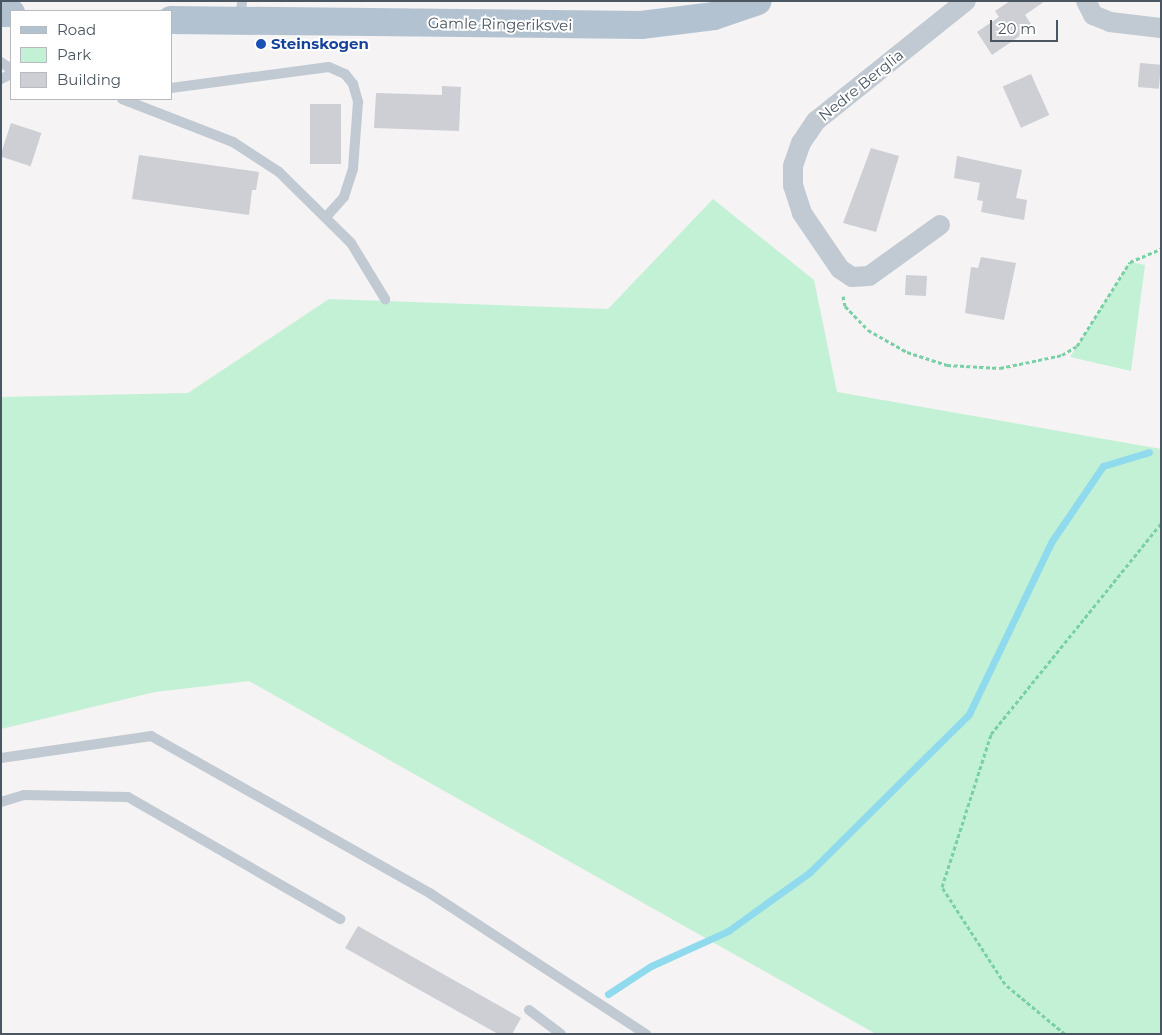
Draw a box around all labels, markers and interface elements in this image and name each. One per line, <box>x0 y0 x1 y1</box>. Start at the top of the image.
legend <box>10 10 172 100</box>
scale bar <box>992 10 1060 42</box>
street label: Gamle Ringeriksvei <box>428 14 572 34</box>
text: 20 m <box>998 19 1036 38</box>
text: Road <box>57 20 96 39</box>
place label: Steinskogen <box>271 35 369 53</box>
marker: Steinskogen <box>255 38 267 50</box>
text: Park <box>57 45 91 64</box>
street label: Nedre Berglia <box>815 45 907 125</box>
text: Building <box>57 70 121 89</box>

